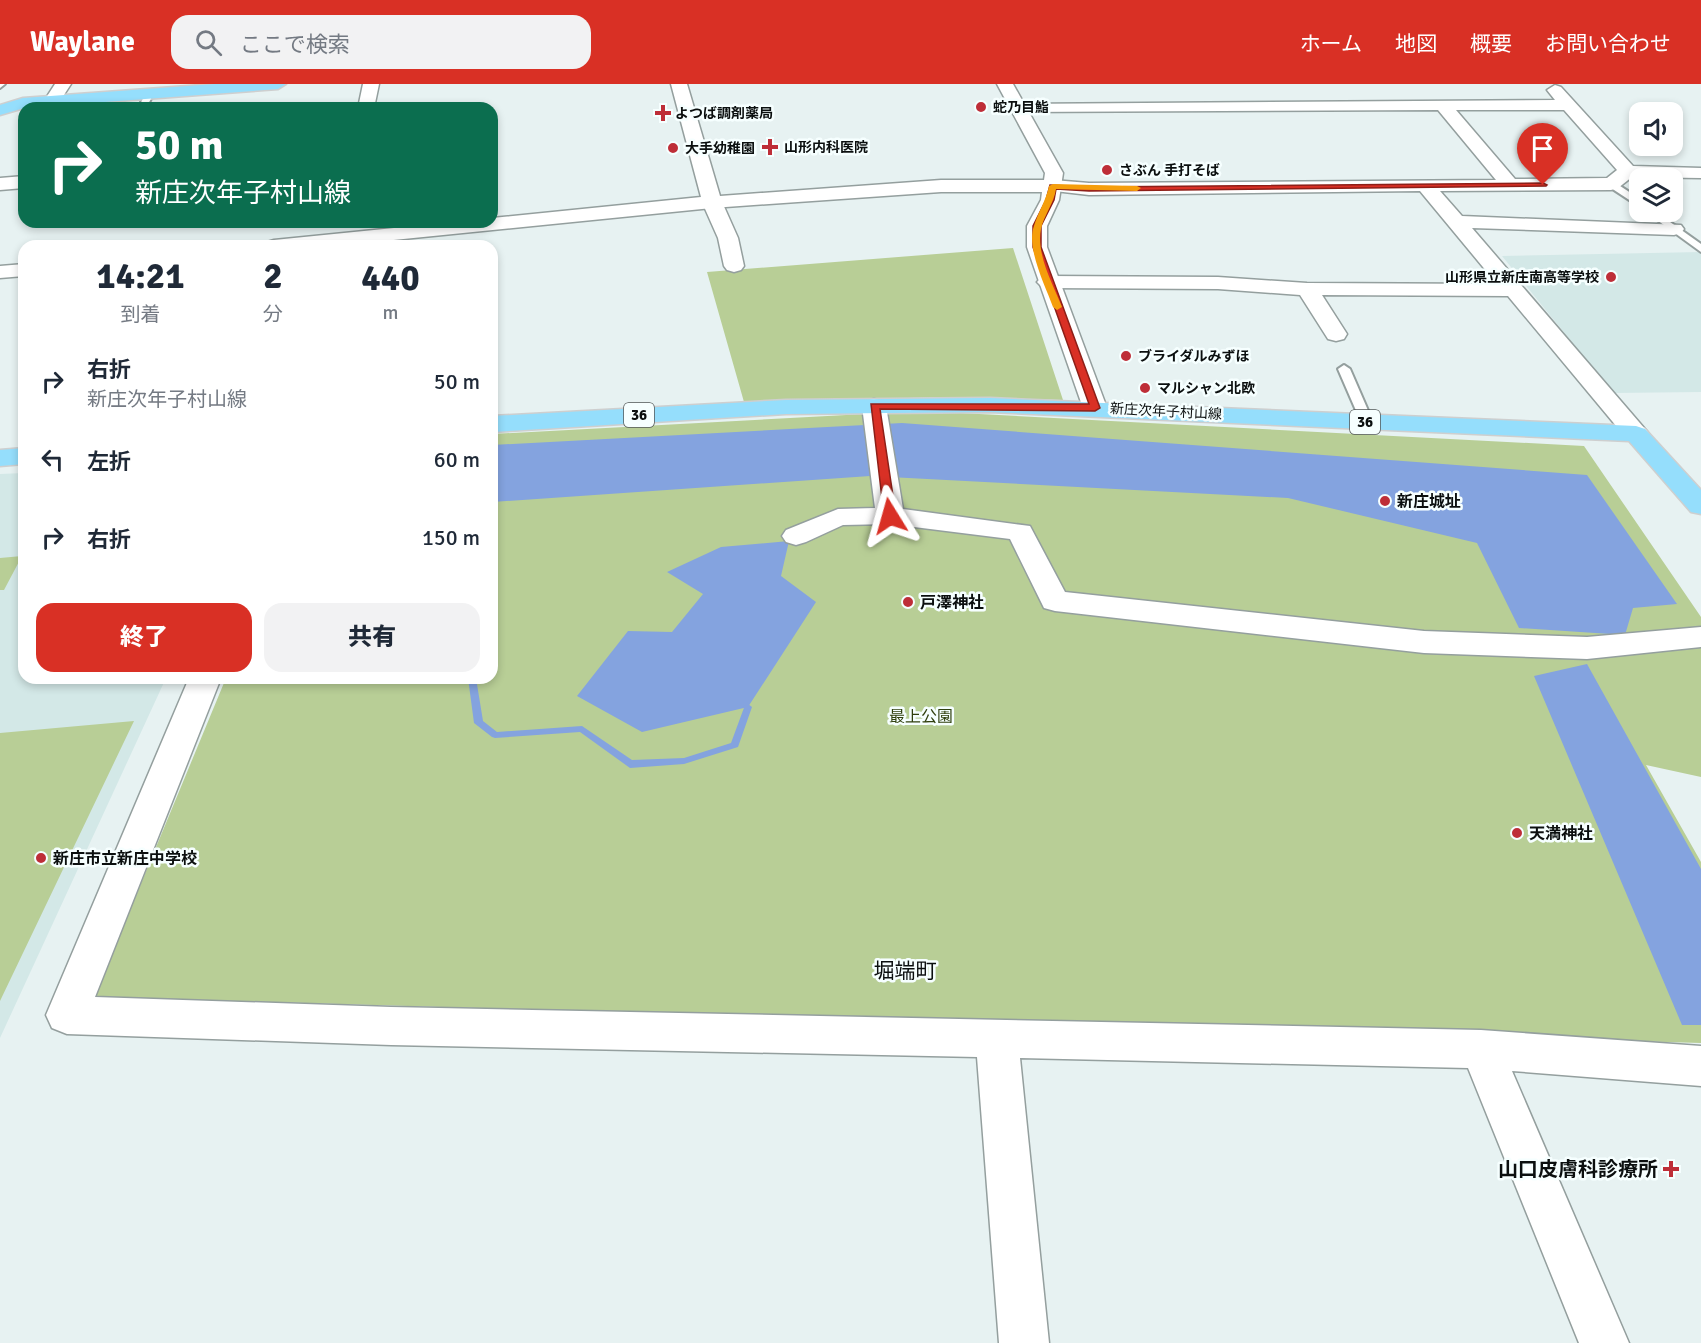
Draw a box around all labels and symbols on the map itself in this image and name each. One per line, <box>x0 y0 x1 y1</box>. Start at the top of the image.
place label: 蛇乃目鮨 <box>993 99 1049 116</box>
marker: 蛇乃目鮨 <box>974 100 988 114</box>
place label: よつば調剤薬局 <box>675 105 773 122</box>
marker: よつば調剤薬局 <box>656 106 670 120</box>
pin <box>1517 123 1568 185</box>
marker: 山形内科医院 <box>761 138 779 156</box>
place label: 山形内科医院 <box>784 139 868 156</box>
place label: 大手幼稚園 <box>685 140 755 157</box>
marker: 大手幼稚園 <box>666 141 680 155</box>
place label: さぶん 手打そば <box>1119 162 1220 179</box>
marker: さぶん 手打そば <box>1100 163 1114 177</box>
place label: 山形県立新庄南高等学校 <box>1445 269 1599 286</box>
marker: 山形県立新庄南高等学校 <box>1604 270 1618 284</box>
place label: ブライダルみずほ <box>1138 348 1249 365</box>
marker: ブライダルみずほ <box>1119 349 1133 363</box>
place label: マルシャン北欧 <box>1157 380 1255 397</box>
marker: マルシャン北欧 <box>1138 381 1152 395</box>
street label: 新庄次年子村山線 <box>1110 400 1222 423</box>
road number: 36 <box>624 403 654 427</box>
road number: 36 <box>1350 410 1380 434</box>
position arrow <box>858 484 922 548</box>
place label: 新庄城址 <box>1397 492 1461 512</box>
marker: 新庄城址 <box>1378 494 1392 508</box>
place label: 戸澤神社 <box>920 593 984 613</box>
marker: 戸澤神社 <box>901 595 915 609</box>
park label: 最上公園 <box>889 707 953 727</box>
place label: 天満神社 <box>1529 824 1593 844</box>
marker: 天満神社 <box>1510 826 1524 840</box>
place label: 新庄市立新庄中学校 <box>53 849 197 869</box>
marker: 新庄市立新庄中学校 <box>34 851 48 865</box>
district label: 堀端町 <box>874 958 937 984</box>
place label: 山口皮膚科診療所 <box>1498 1157 1658 1182</box>
marker: 山口皮膚科診療所 <box>1662 1160 1680 1178</box>

